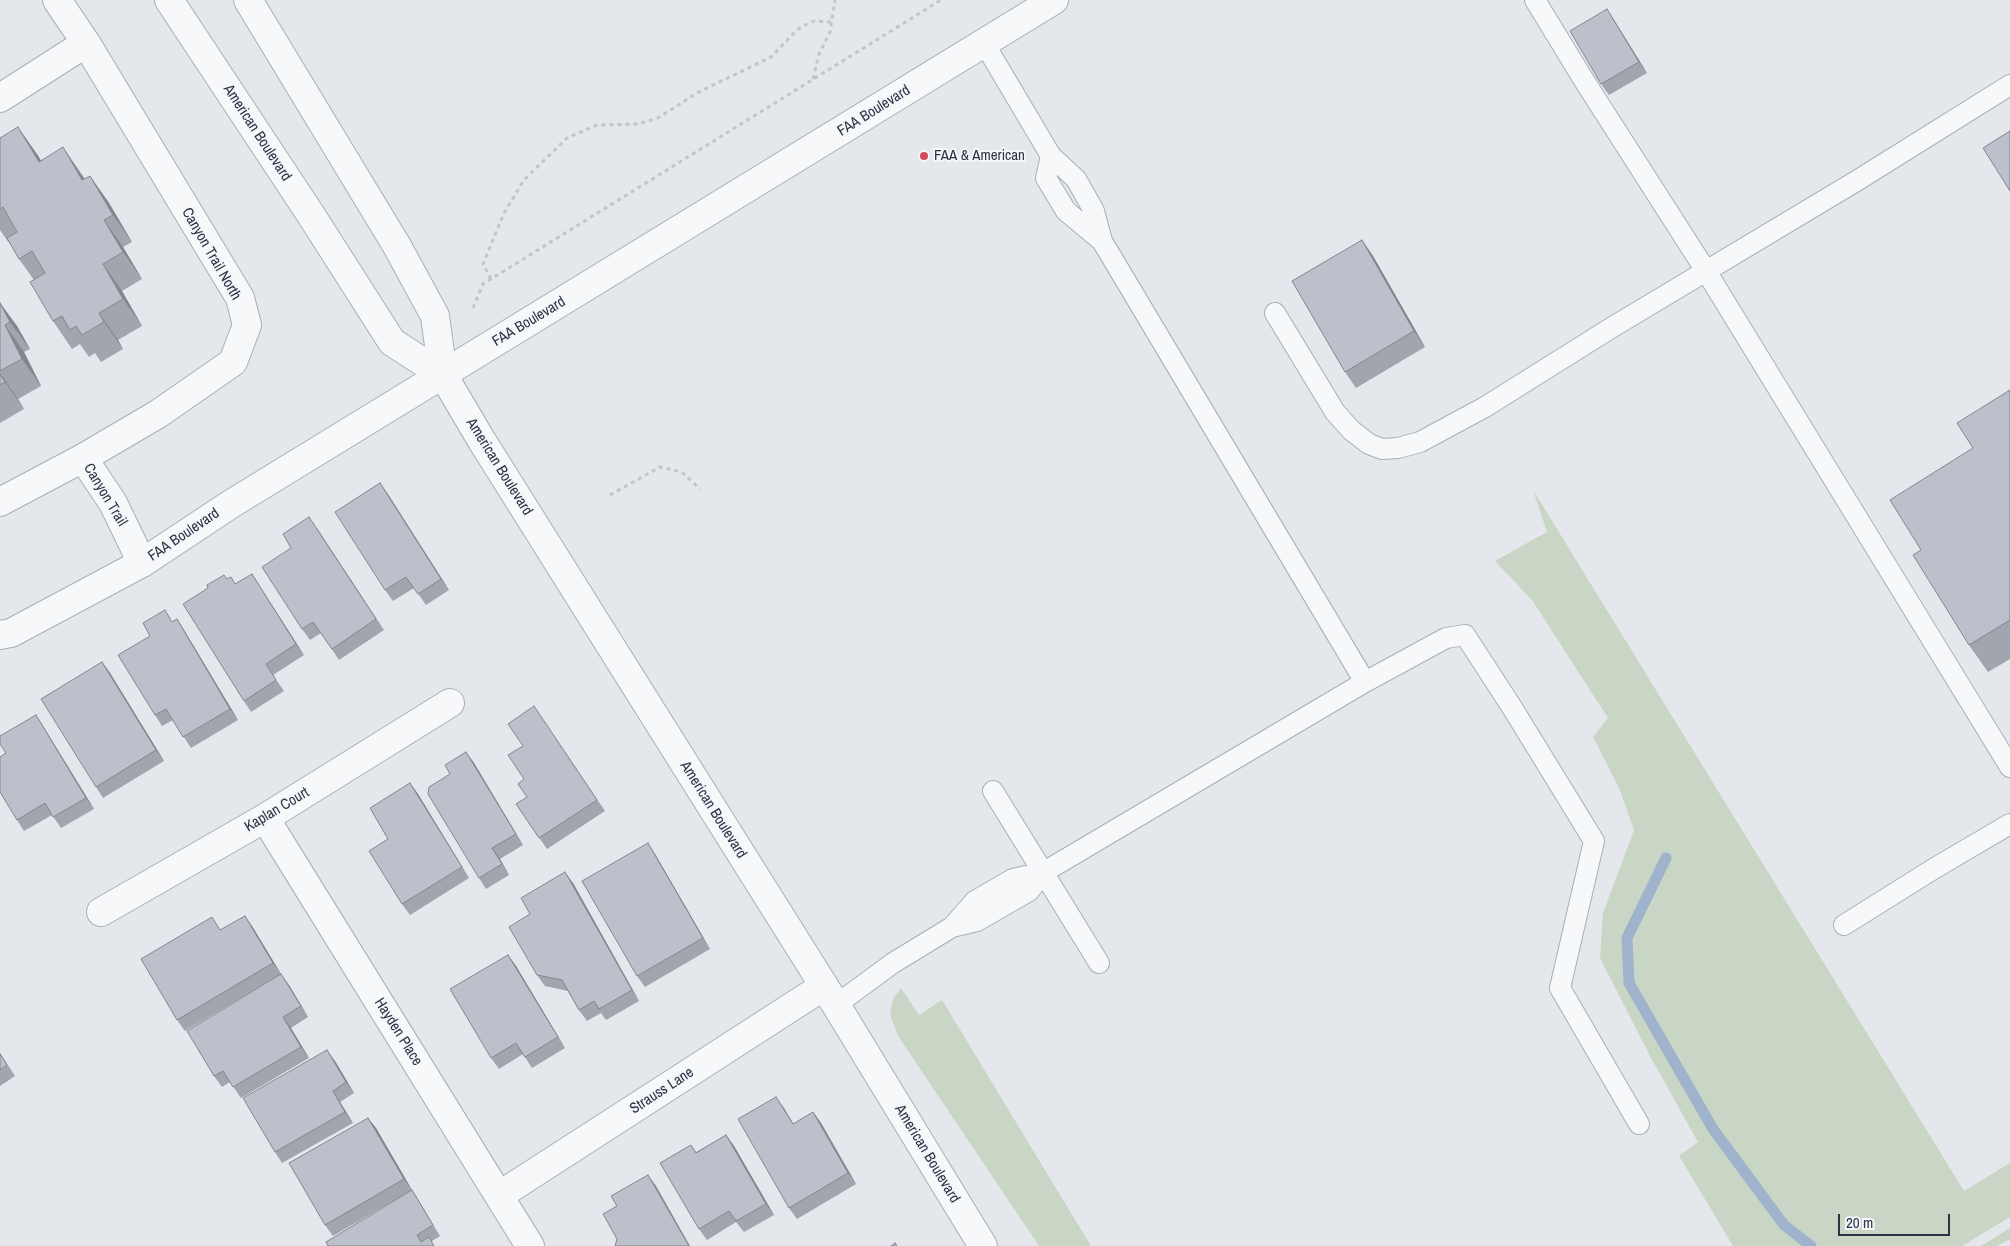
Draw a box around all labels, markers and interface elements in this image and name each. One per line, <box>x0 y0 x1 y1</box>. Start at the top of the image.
street label: American Boulevard <box>219 81 295 185</box>
street label: FAA Boulevard <box>834 82 914 140</box>
place label: FAA & American <box>934 147 1025 165</box>
marker: FAA & American <box>918 150 930 162</box>
street label: Canyon Trail North <box>177 205 245 303</box>
street label: FAA Boulevard <box>489 293 569 351</box>
street label: American Boulevard <box>462 415 536 519</box>
street label: Canyon Trail <box>79 460 131 530</box>
street label: FAA Boulevard <box>145 505 223 565</box>
street label: American Boulevard <box>676 758 750 862</box>
street label: Kaplan Court <box>242 784 312 836</box>
street label: Hayden Place <box>370 995 426 1069</box>
street label: Strauss Lane <box>627 1064 697 1118</box>
street label: American Boulevard <box>891 1102 963 1206</box>
scale bar <box>1840 1204 1952 1236</box>
text: 20 m <box>1846 1212 1873 1233</box>

